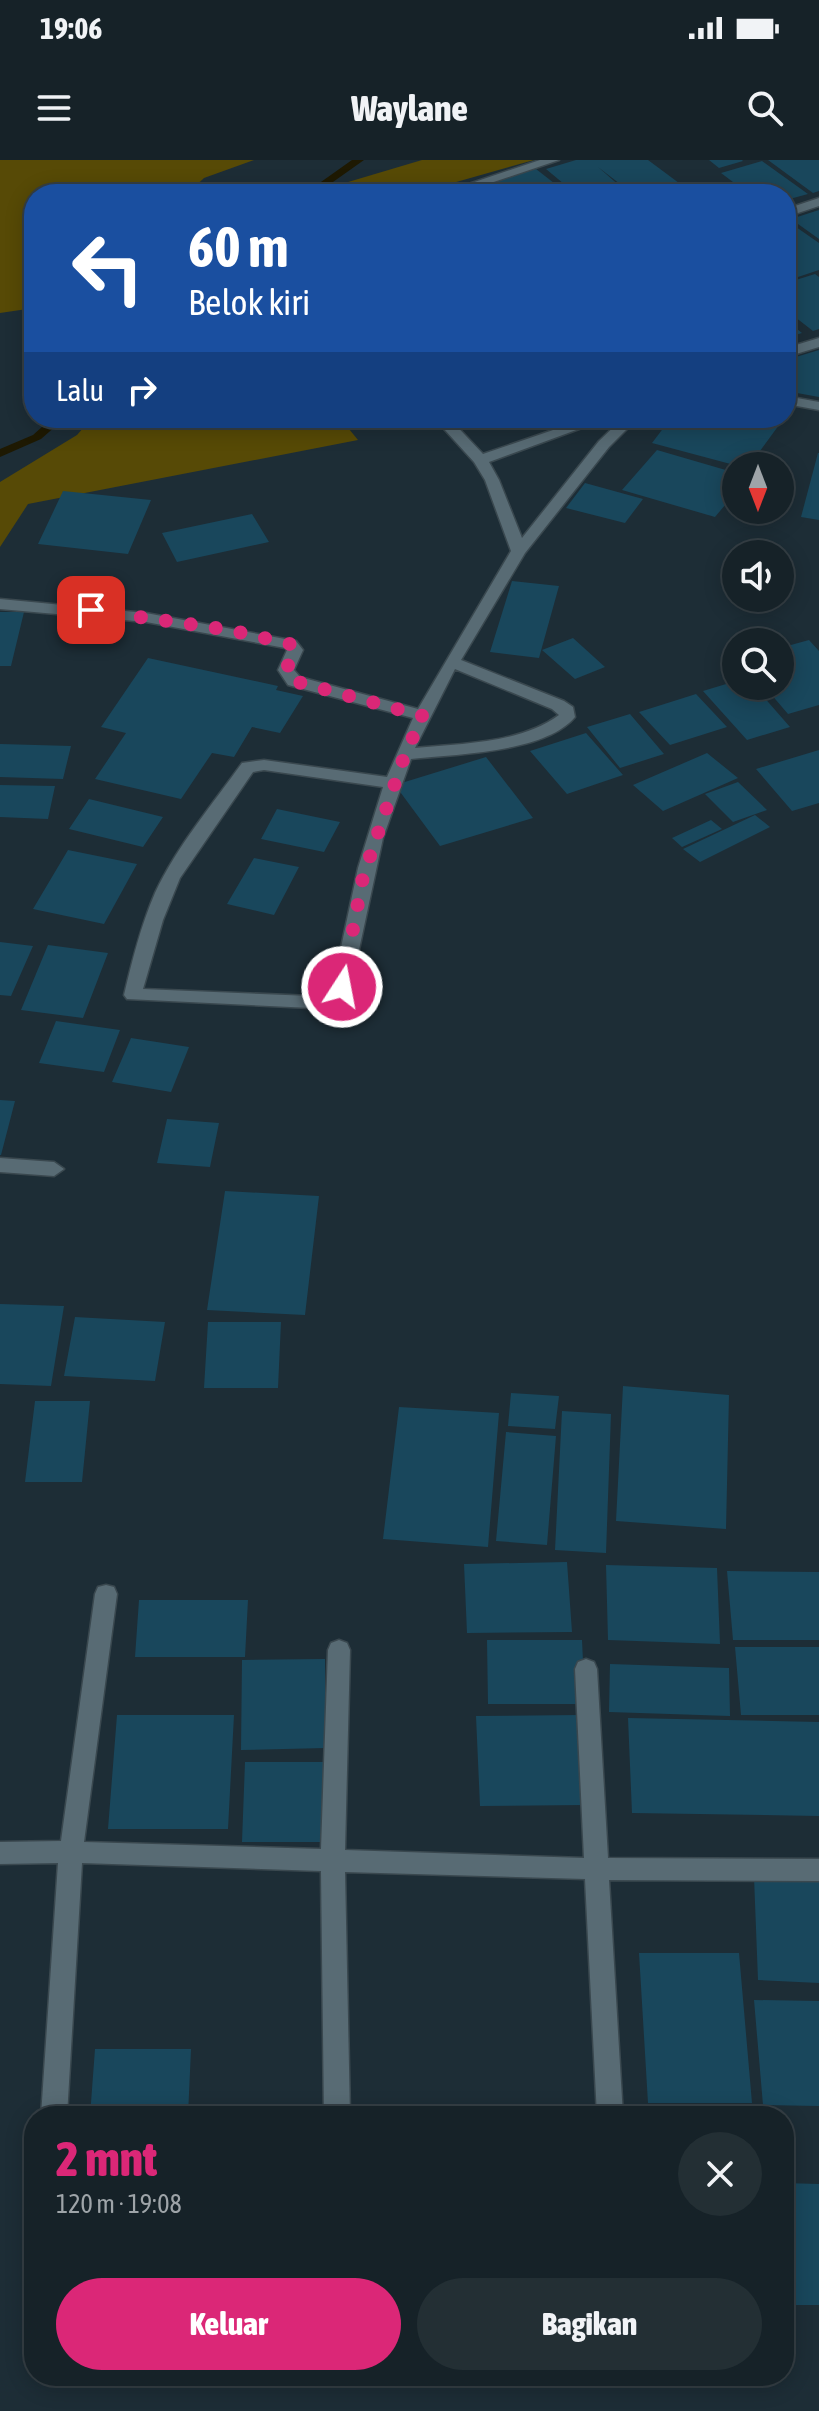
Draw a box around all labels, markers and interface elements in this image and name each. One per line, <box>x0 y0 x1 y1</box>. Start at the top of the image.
text: 19:06 <box>40 11 102 45</box>
icon: menu <box>32 86 76 130</box>
icon: search <box>743 86 787 130</box>
text: Waylane <box>351 87 468 129</box>
text: 60 m <box>188 215 289 279</box>
icon: left <box>56 216 160 320</box>
text: Belok kiri <box>188 281 310 323</box>
icon: right <box>120 368 164 412</box>
text: Lalu <box>56 373 104 407</box>
north arrow <box>722 452 794 524</box>
map controls <box>722 452 794 700</box>
button: sound <box>722 540 794 612</box>
pin <box>57 576 125 644</box>
icon: arrive <box>69 588 113 632</box>
button: search <box>722 628 794 700</box>
position arrow <box>300 945 384 1029</box>
text: 2 mnt <box>56 2131 157 2186</box>
button: close <box>678 2132 762 2216</box>
text: 120 m · 19:08 <box>56 2189 182 2219</box>
button: Keluar <box>56 2278 401 2370</box>
button: Bagikan <box>417 2278 762 2370</box>

